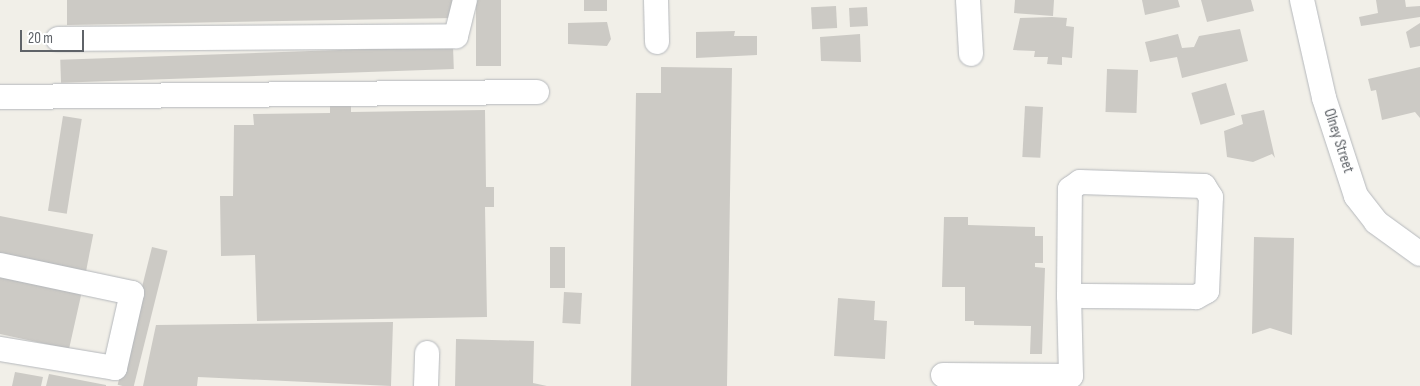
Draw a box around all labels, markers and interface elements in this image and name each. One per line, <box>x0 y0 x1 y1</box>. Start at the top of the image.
scale bar <box>22 20 86 52</box>
text: 20 m <box>28 29 53 48</box>
street label: Olney Street <box>1319 106 1357 176</box>

